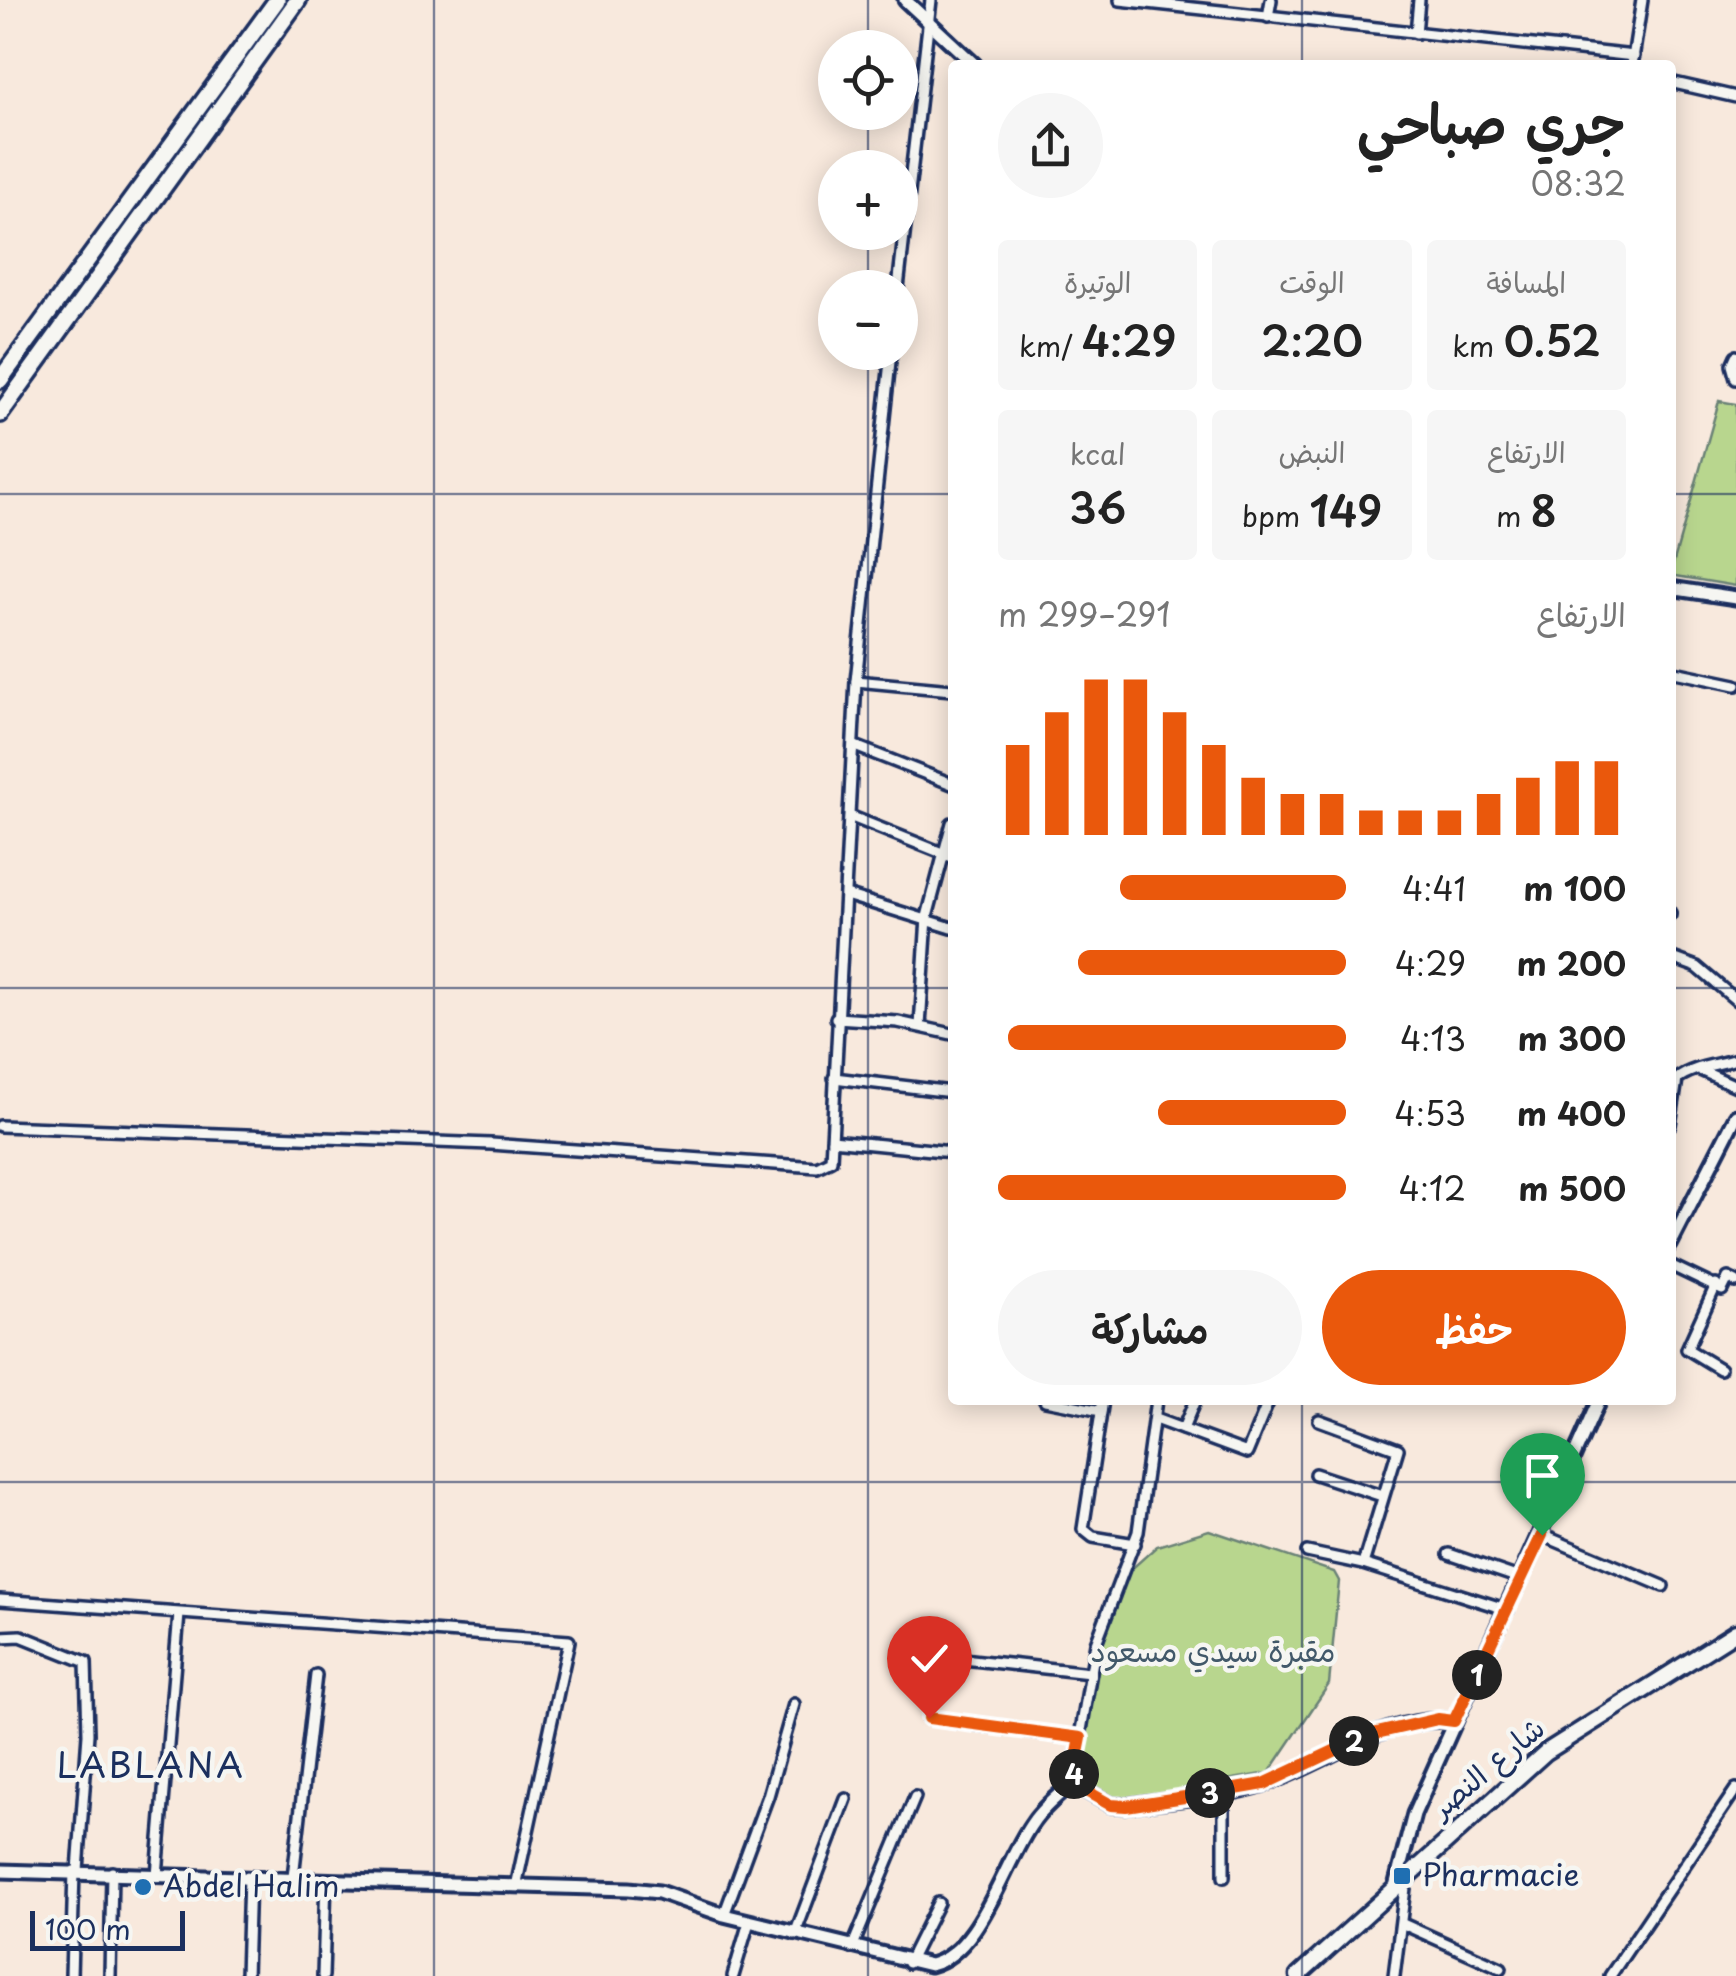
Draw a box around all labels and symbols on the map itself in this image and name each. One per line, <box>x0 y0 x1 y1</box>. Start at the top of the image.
pin <box>1500 1433 1585 1536</box>
pin <box>887 1616 972 1719</box>
park label: مقبرة سيدي مسعود <box>1091 1627 1335 1673</box>
pin: 1 <box>1452 1650 1502 1700</box>
street label: شارع النصر <box>1417 1705 1554 1830</box>
pin: 2 <box>1329 1716 1379 1766</box>
district label: LABLANA <box>56 1737 246 1790</box>
pin: 4 <box>1049 1749 1099 1799</box>
pin: 3 <box>1185 1768 1235 1818</box>
place label: Pharmacie <box>1422 1851 1579 1896</box>
place label: Abdel Halim <box>163 1862 340 1907</box>
marker: Pharmacie <box>1391 1865 1413 1887</box>
marker: Abdel Halim <box>132 1876 154 1898</box>
scale bar <box>30 1906 185 1950</box>

